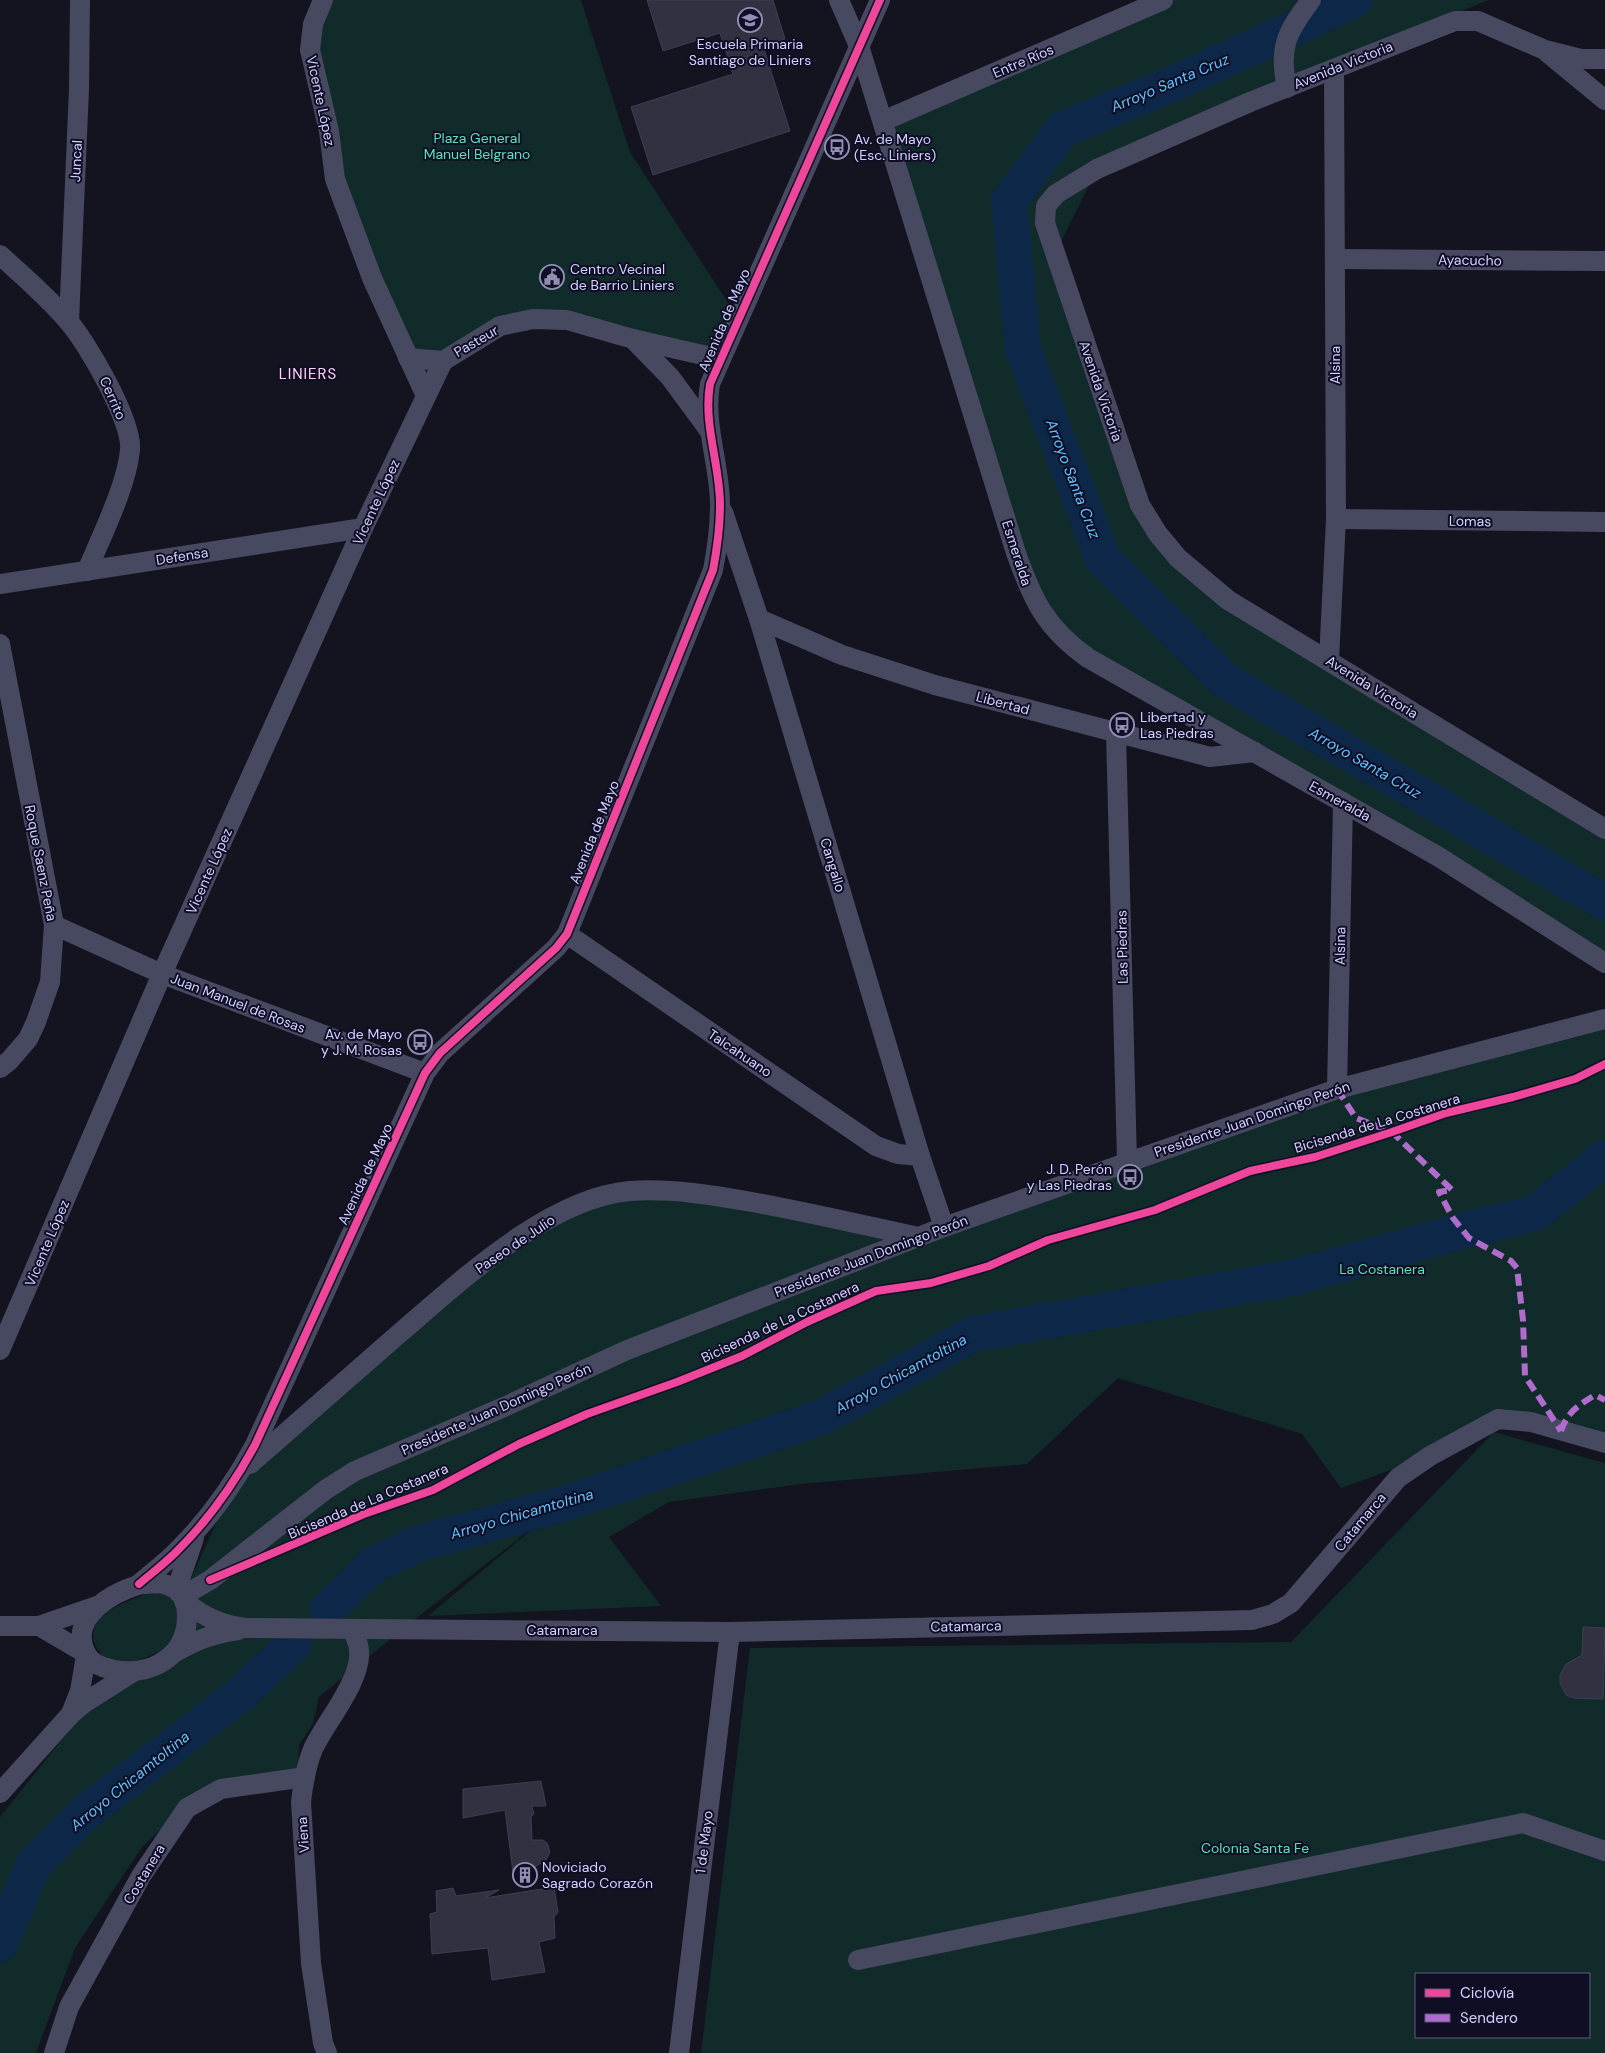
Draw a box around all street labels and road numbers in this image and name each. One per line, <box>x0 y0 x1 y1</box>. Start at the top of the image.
street label: Avenida Victoria <box>1291 37 1395 93</box>
street label: Entre Ríos <box>990 40 1056 82</box>
street label: Vicente López <box>303 54 339 148</box>
street label: Juncal <box>66 140 86 182</box>
street label: Ayacucho <box>1438 250 1502 270</box>
street label: Avenida de Mayo <box>694 266 754 374</box>
street label: Pasteur <box>450 321 502 361</box>
street label: Avenida Victoria <box>1075 338 1127 444</box>
street label: Alsina <box>1326 346 1344 384</box>
street label: Cerrito <box>96 374 130 422</box>
street label: Vicente López <box>348 456 404 548</box>
street label: Lomas <box>1449 512 1491 530</box>
street label: Esmeralda <box>998 518 1036 588</box>
street label: Defensa <box>155 543 209 569</box>
street label: Avenida Victoria <box>1323 651 1421 723</box>
street label: Libertad <box>974 687 1032 719</box>
street label: Esmeralda <box>1306 777 1374 825</box>
street label: Avenida de Mayo <box>565 778 623 886</box>
street label: Roque Saenz Peña <box>21 803 61 923</box>
street label: Vicente López <box>182 825 236 917</box>
street label: Cangallo <box>816 836 850 894</box>
street label: Las Piedras <box>1112 910 1132 984</box>
street label: Alsina <box>1331 927 1349 965</box>
street label: Juan Manuel de Rosas <box>168 969 308 1037</box>
street label: Talcahuano <box>705 1025 775 1081</box>
street label: Presidente Juan Domingo Perón <box>1152 1077 1352 1161</box>
street label: Bicisenda de La Costanera <box>1292 1089 1462 1157</box>
street label: Avenida de Mayo <box>334 1120 396 1228</box>
street label: Vicente López <box>21 1197 73 1289</box>
street label: Paseo de Julio <box>472 1211 558 1277</box>
street label: Presidente Juan Domingo Perón <box>772 1211 970 1301</box>
street label: Bicisenda de La Costanera <box>698 1277 862 1367</box>
street label: Presidente Juan Domingo Perón <box>398 1359 594 1459</box>
street label: Bicisenda de La Costanera <box>285 1459 451 1543</box>
street label: Catamarca <box>1330 1489 1390 1555</box>
street label: Catamarca <box>930 1616 1002 1636</box>
street label: Catamarca <box>526 1621 598 1639</box>
street label: 1 de Mayo <box>691 1810 717 1874</box>
street label: Viena <box>293 1816 313 1854</box>
street label: Costanera <box>119 1841 169 1907</box>

